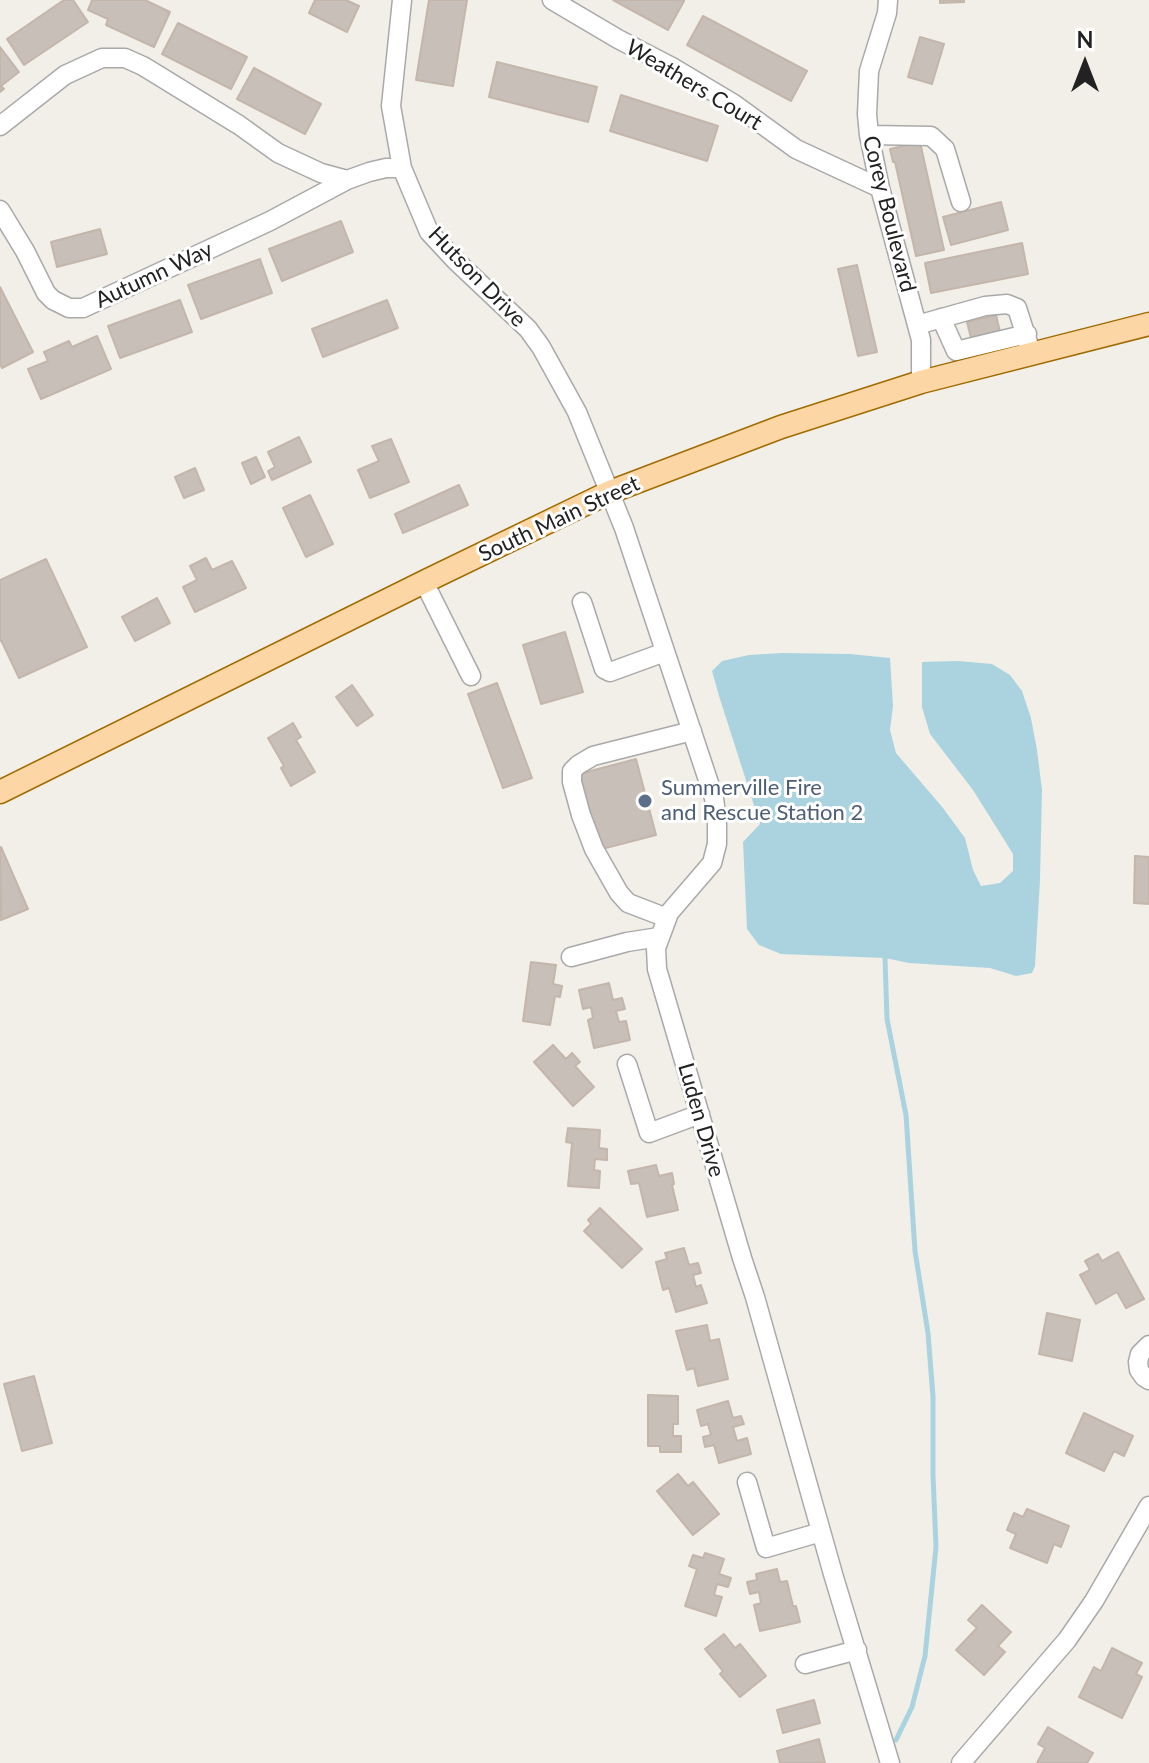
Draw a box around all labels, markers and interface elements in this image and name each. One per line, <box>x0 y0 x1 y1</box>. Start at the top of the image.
north arrow <box>1045 24 1125 104</box>
text: N <box>1077 26 1093 53</box>
street label: Weathers Court <box>621 34 767 136</box>
street label: Corey Boulevard <box>857 133 921 295</box>
street label: Hutson Drive <box>423 221 531 333</box>
street label: Autumn Way <box>91 236 217 314</box>
street label: South Main Street <box>474 470 644 568</box>
place label: Summerville Fire and Rescue Station 2 <box>661 775 863 826</box>
marker: Summerville Fire and Rescue Station 2 <box>636 792 654 810</box>
street label: Luden Drive <box>672 1060 730 1180</box>

